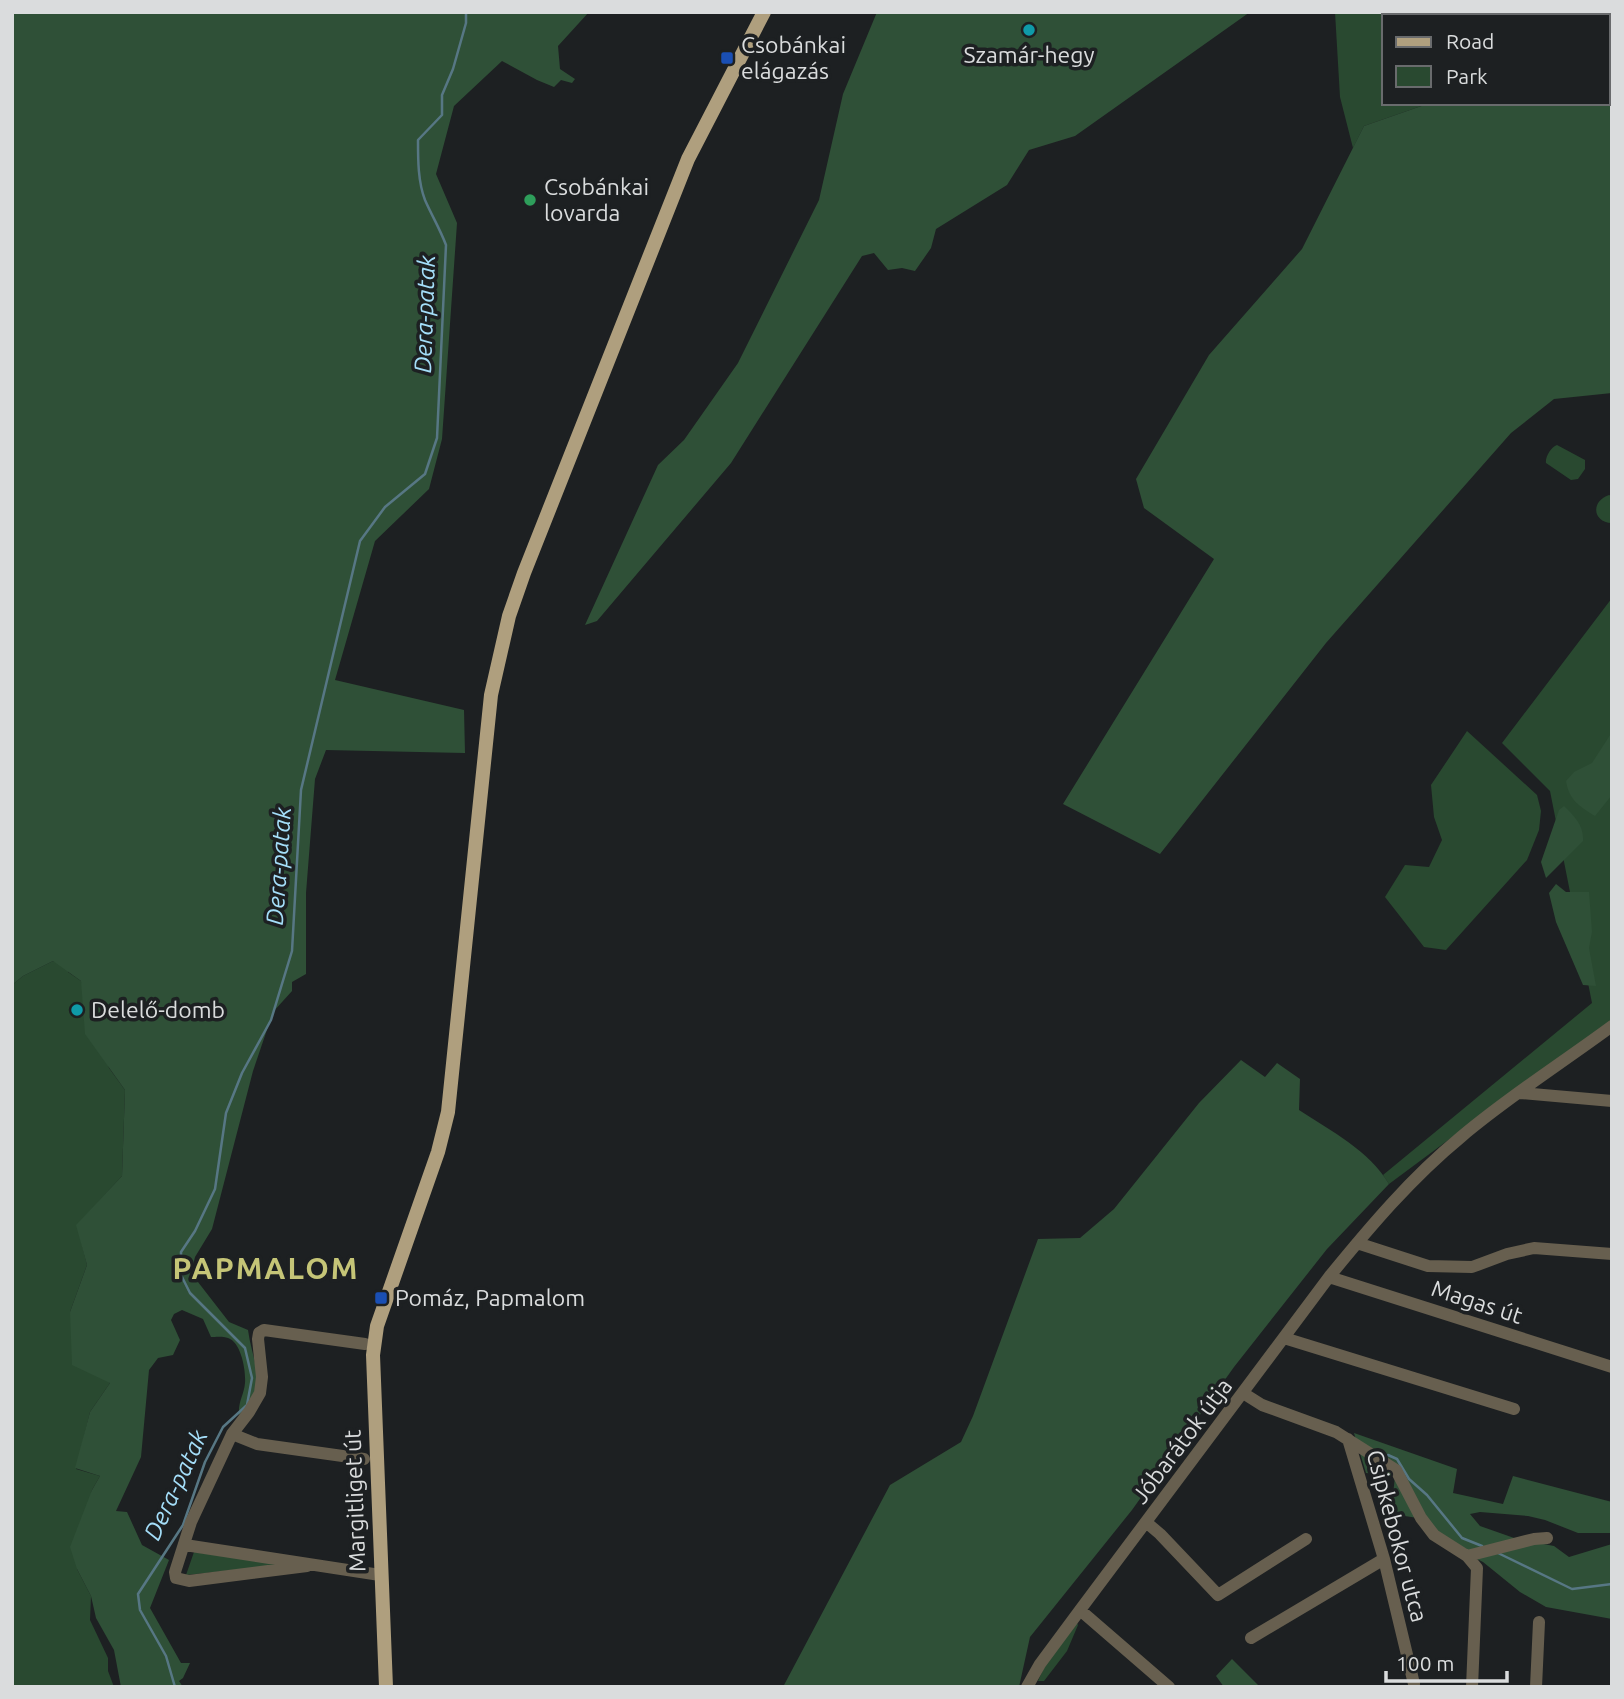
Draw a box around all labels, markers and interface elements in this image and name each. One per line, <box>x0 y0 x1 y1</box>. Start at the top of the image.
legend <box>1382 14 1610 105</box>
marker: Szamár-hegy <box>1021 22 1037 38</box>
text: Road <box>1446 29 1494 53</box>
place label: Csobánkai elágazás <box>741 32 846 83</box>
place label: Szamár-hegy <box>963 42 1095 67</box>
marker: Csobánkai elágazás <box>719 50 735 66</box>
text: Park <box>1446 64 1488 88</box>
place label: Csobánkai lovarda <box>544 174 649 225</box>
marker: Csobánkai lovarda <box>522 192 538 208</box>
water label: Dera-patak <box>409 254 440 374</box>
water label: Dera-patak <box>261 805 296 926</box>
place label: Delelő-domb <box>91 997 225 1022</box>
marker: Delelő-domb <box>69 1002 85 1018</box>
district label: PAPMALOM <box>172 1251 360 1285</box>
street label: Magas út <box>1428 1275 1526 1328</box>
place label: Pomáz, Papmalom <box>395 1285 585 1310</box>
marker: Pomáz, Papmalom <box>373 1290 389 1306</box>
street label: Jóbarátok útja <box>1127 1373 1237 1508</box>
water label: Dera-patak <box>138 1425 213 1544</box>
street label: Margitliget út <box>340 1429 369 1573</box>
street label: Csipkebokor utca <box>1362 1447 1432 1625</box>
scale bar <box>1386 1640 1507 1684</box>
text: 100 m <box>1396 1651 1454 1675</box>

